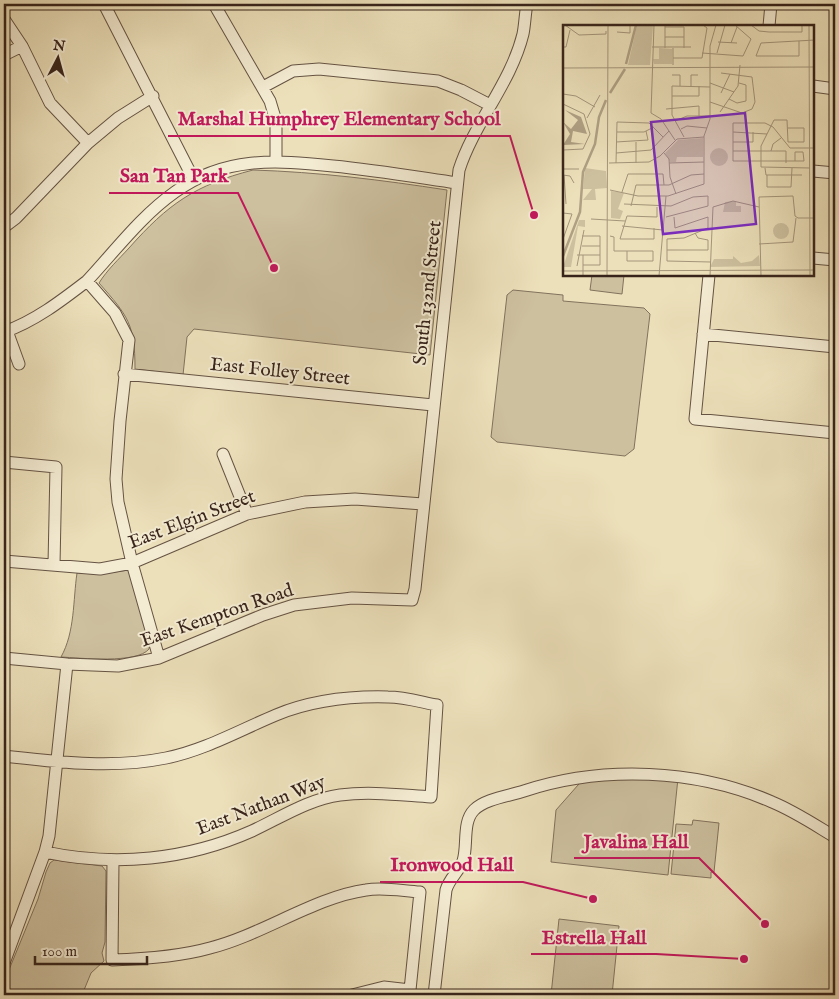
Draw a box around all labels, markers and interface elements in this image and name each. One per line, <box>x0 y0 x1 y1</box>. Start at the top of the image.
inset map <box>563 25 814 276</box>
north arrow <box>32 32 82 82</box>
text: N <box>51 36 66 56</box>
callout: Marshal Humphrey Elementary School <box>168 101 510 136</box>
text: Marshal Humphrey Elementary School <box>178 107 501 132</box>
callout: San Tan Park <box>109 158 238 193</box>
text: San Tan Park <box>120 164 230 189</box>
street label: South 132nd Street <box>408 219 448 366</box>
street label: East Folley Street <box>209 353 352 391</box>
street label: East Elgin Street <box>125 485 259 555</box>
street label: East Kempton Road <box>137 578 297 653</box>
street label: East Nathan Way <box>193 770 330 842</box>
callout: Javalina Hall <box>574 823 699 858</box>
text: Javalina Hall <box>581 830 689 855</box>
callout: Ironwood Hall <box>380 847 523 882</box>
text: Ironwood Hall <box>390 853 514 878</box>
callout: Estrella Hall <box>531 919 656 954</box>
text: Estrella Hall <box>541 926 647 951</box>
scale bar <box>35 934 148 966</box>
text: 100 m <box>42 942 78 961</box>

